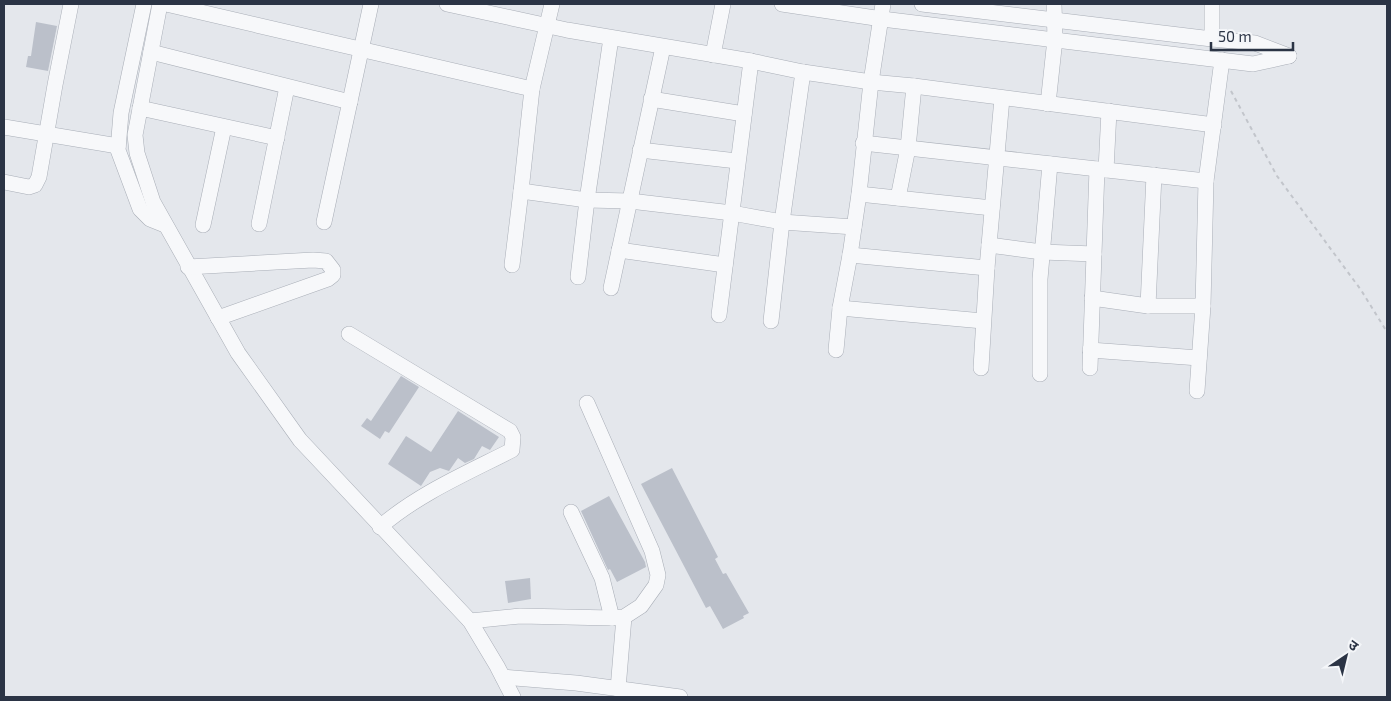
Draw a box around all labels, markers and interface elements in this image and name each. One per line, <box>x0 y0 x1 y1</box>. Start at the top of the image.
scale bar <box>1211 20 1294 52</box>
text: 50 m <box>1218 27 1252 45</box>
north arrow <box>1321 631 1371 681</box>
text: उ <box>1346 636 1363 655</box>

